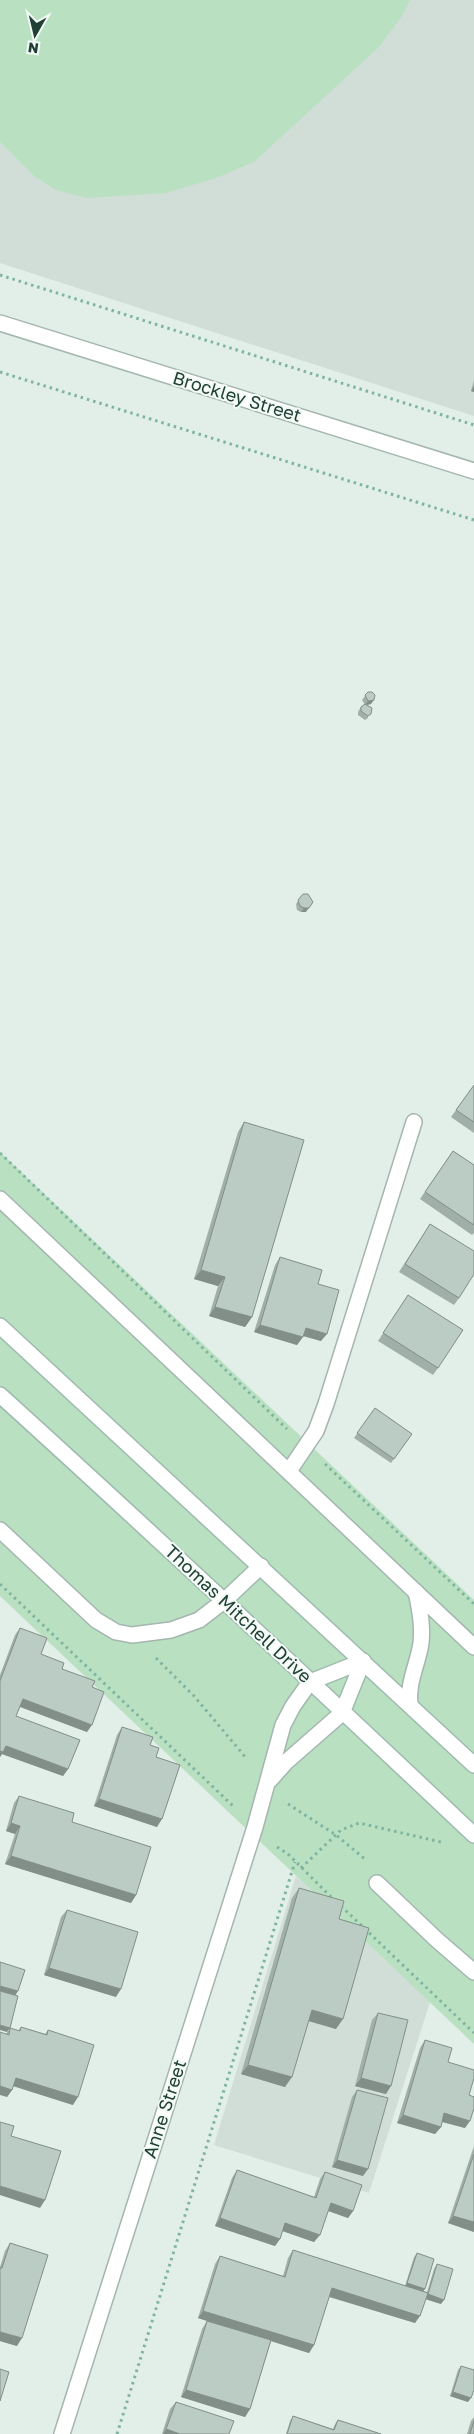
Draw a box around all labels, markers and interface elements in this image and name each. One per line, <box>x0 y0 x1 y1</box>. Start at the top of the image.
north arrow <box>10 10 60 60</box>
text: N <box>27 39 40 58</box>
street label: Brockley Street <box>170 366 304 426</box>
street label: Thomas Mitchell Drive <box>161 1540 317 1687</box>
street label: Anne Street <box>138 2057 190 2161</box>

